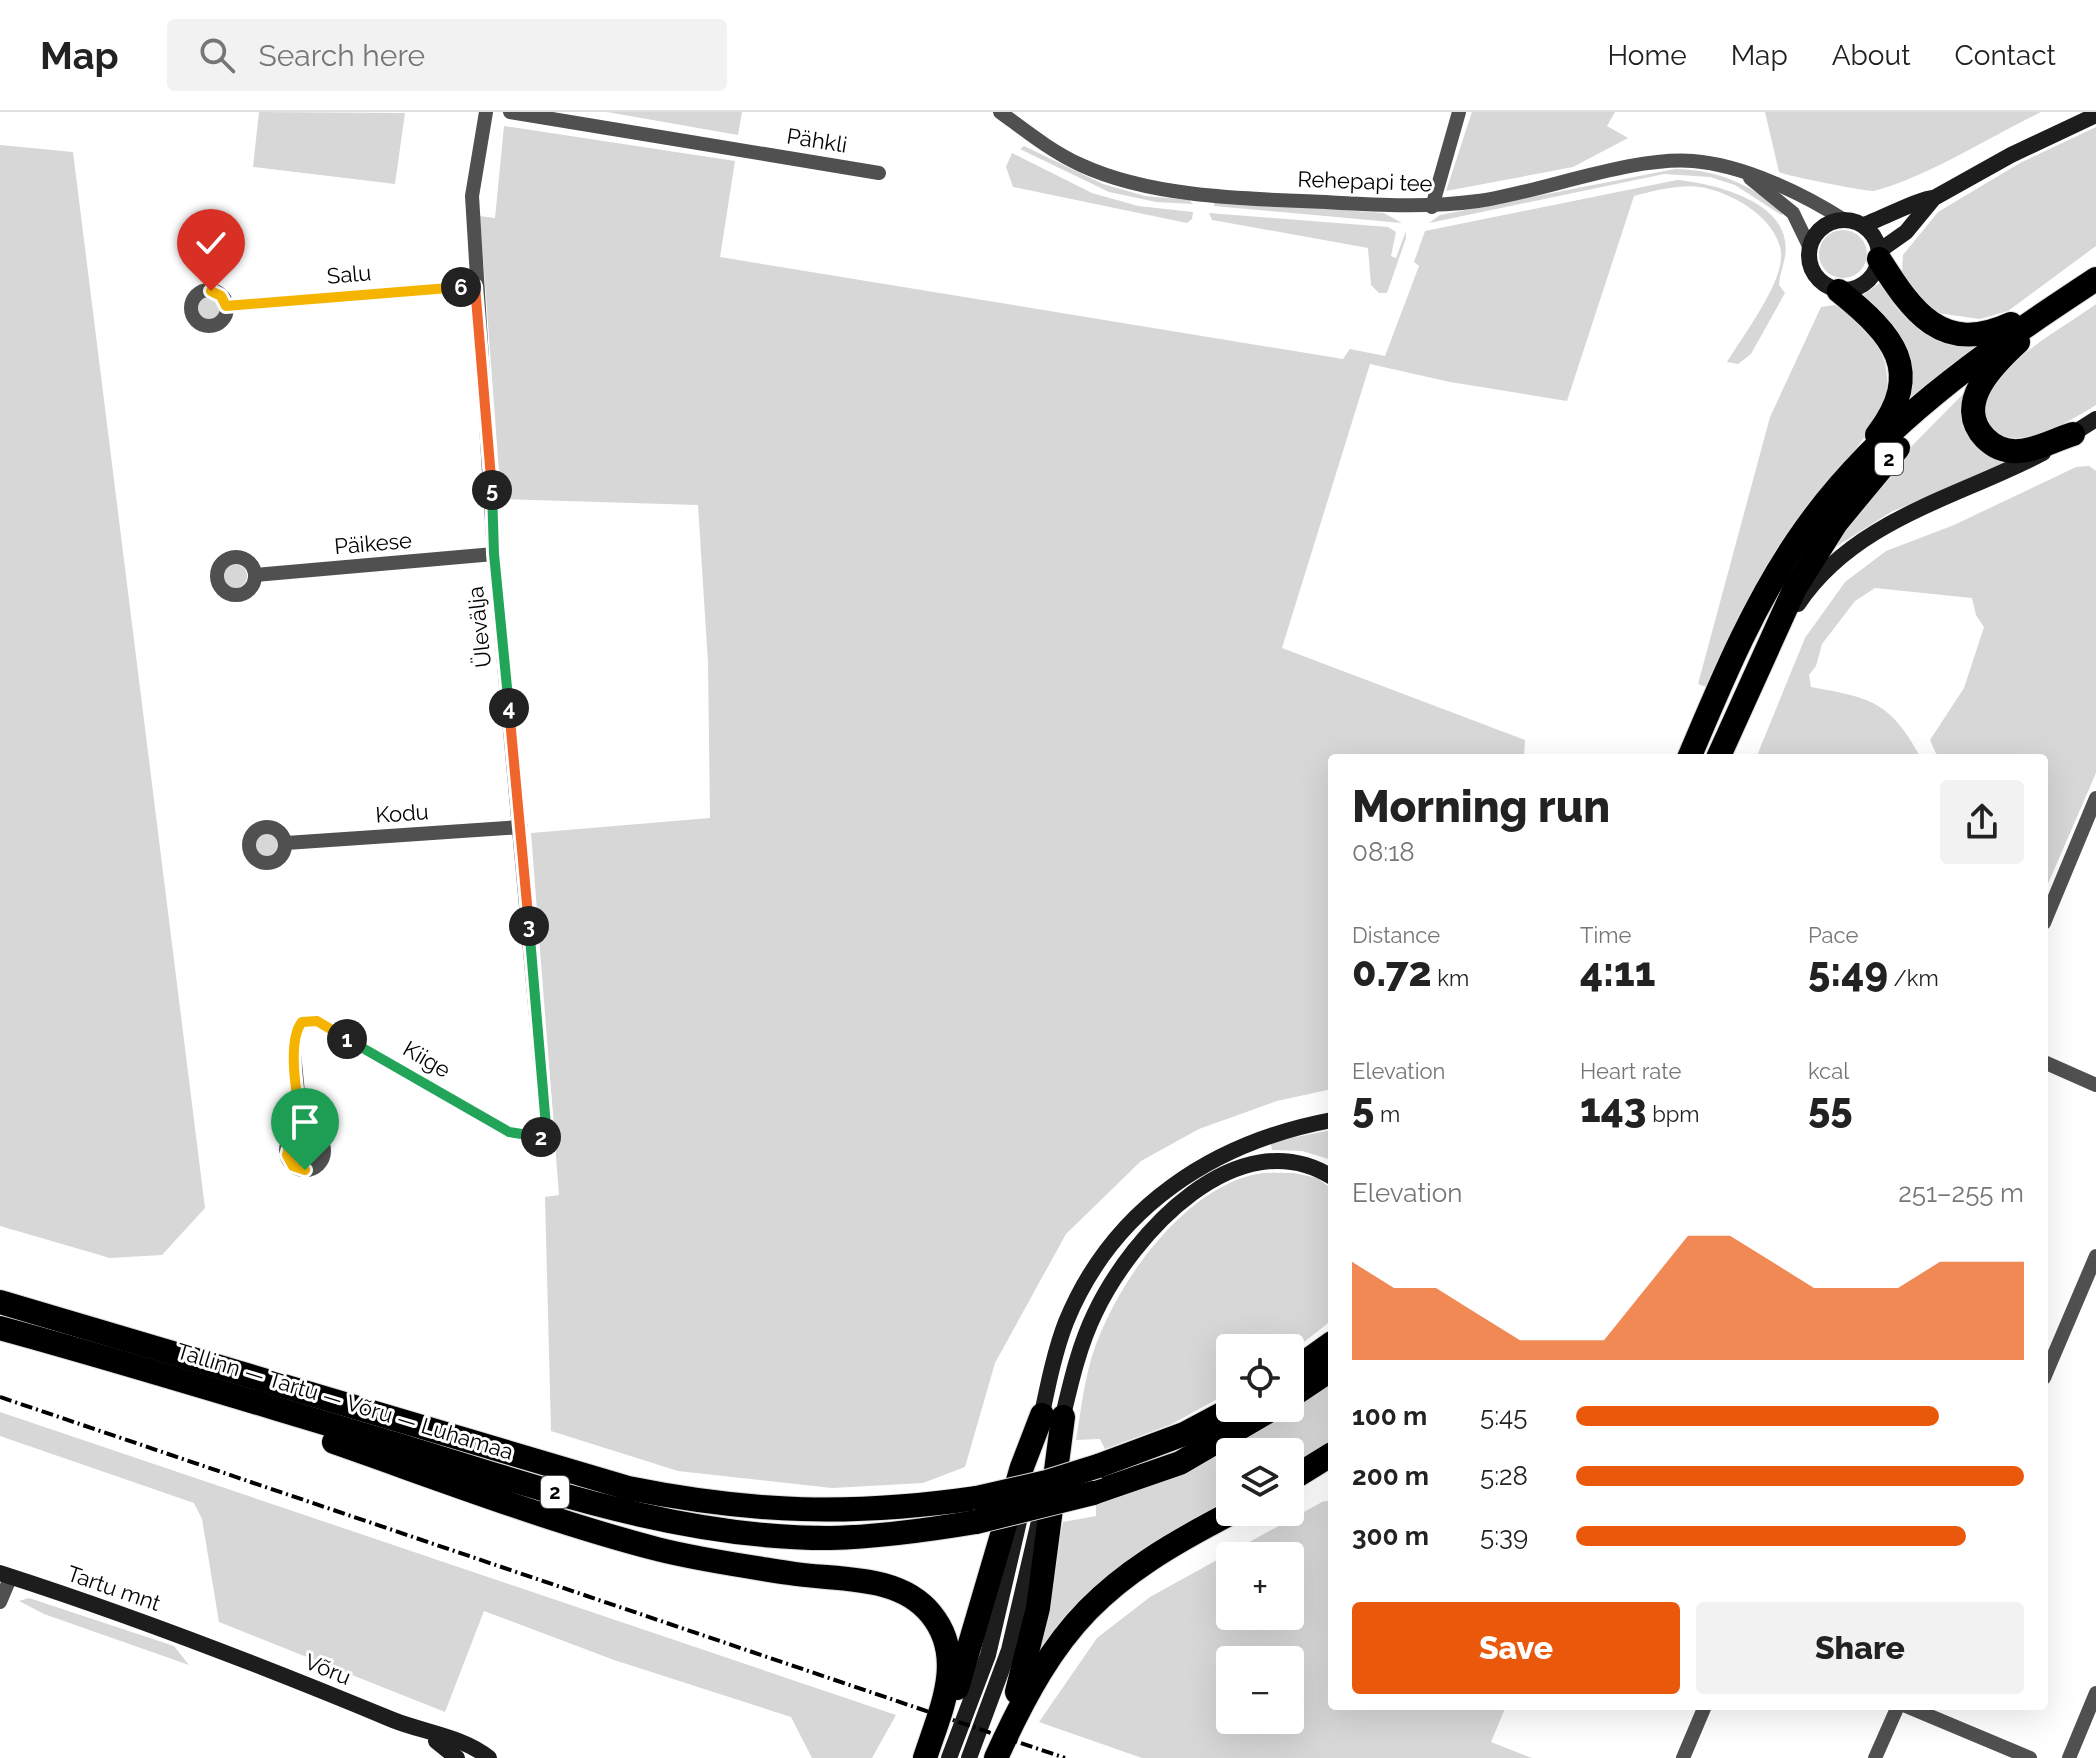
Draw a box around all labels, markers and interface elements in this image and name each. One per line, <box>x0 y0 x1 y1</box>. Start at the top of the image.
search box <box>167 19 727 91</box>
text: Map <box>40 33 119 78</box>
icon: search <box>195 33 239 77</box>
text: Search here <box>259 38 425 73</box>
text: Home <box>1607 39 1687 72</box>
text: Map <box>1731 39 1788 72</box>
text: About <box>1832 39 1911 72</box>
text: Contact <box>1955 39 2056 72</box>
street label: Pähkli <box>785 122 849 158</box>
street label: Rehepapi tee <box>1297 166 1433 196</box>
pin <box>177 209 245 291</box>
icon: check <box>189 221 233 265</box>
street label: Salu <box>326 259 372 289</box>
pin: 6 <box>441 267 481 307</box>
text: 6 <box>454 274 468 300</box>
road number: 2 <box>1875 443 1903 475</box>
pin: 5 <box>472 470 512 510</box>
text: 5 <box>486 477 498 503</box>
street label: Päikese <box>333 527 413 559</box>
street label: Ülevälja <box>462 585 496 669</box>
pin: 4 <box>489 688 529 728</box>
text: 4 <box>503 695 515 721</box>
button: share <box>1940 780 2024 864</box>
text: Morning run <box>1352 781 1610 832</box>
street label: Kodu <box>375 798 429 828</box>
text: 08:18 <box>1352 837 1415 867</box>
pin: 3 <box>509 906 549 946</box>
text: 3 <box>523 913 535 939</box>
text: Distance <box>1352 922 1440 948</box>
text: Time <box>1580 922 1631 948</box>
text: Pace <box>1808 922 1858 948</box>
text: 0.72 <box>1352 948 1432 995</box>
text: 4:11 <box>1580 948 1656 995</box>
text: 5:49 <box>1808 948 1888 995</box>
text: km <box>1432 965 1469 991</box>
text: /km <box>1888 965 1939 991</box>
pin: 1 <box>327 1019 367 1059</box>
text: 1 <box>342 1026 352 1052</box>
street label: Kiige <box>399 1035 455 1083</box>
text: Elevation <box>1352 1058 1445 1084</box>
text: Heart rate <box>1580 1058 1681 1084</box>
text: kcal <box>1808 1058 1849 1084</box>
text: 5 <box>1352 1084 1374 1131</box>
text: 143 <box>1580 1084 1647 1131</box>
text: 55 <box>1808 1084 1853 1131</box>
pin <box>271 1088 339 1170</box>
icon: arrive <box>283 1100 327 1144</box>
text: m <box>1374 1101 1400 1127</box>
text: bpm <box>1647 1101 1700 1127</box>
pin: 2 <box>521 1117 561 1157</box>
text: 2 <box>535 1124 547 1150</box>
text: Elevation <box>1352 1178 1462 1208</box>
text: 251–255 m <box>1898 1178 2024 1208</box>
map controls <box>1216 1334 1304 1734</box>
button: locate <box>1216 1334 1304 1422</box>
street label: Tallinn — Tartu — Võru — Luhamaa <box>173 1337 517 1465</box>
text: 100 m <box>1352 1401 1427 1431</box>
text: 5:45 <box>1480 1401 1527 1431</box>
button: layers <box>1216 1438 1304 1526</box>
text: 200 m <box>1352 1461 1429 1491</box>
text: 5:28 <box>1480 1461 1528 1491</box>
road number: 2 <box>541 1476 569 1508</box>
text: 300 m <box>1352 1521 1429 1551</box>
text: 5:39 <box>1480 1521 1528 1551</box>
button: + <box>1216 1542 1304 1630</box>
street label: Tartu mnt <box>64 1560 165 1616</box>
button: Save <box>1352 1602 1680 1694</box>
button: Share <box>1696 1602 2024 1694</box>
button: − <box>1216 1646 1304 1734</box>
street label: Võru <box>301 1648 355 1690</box>

